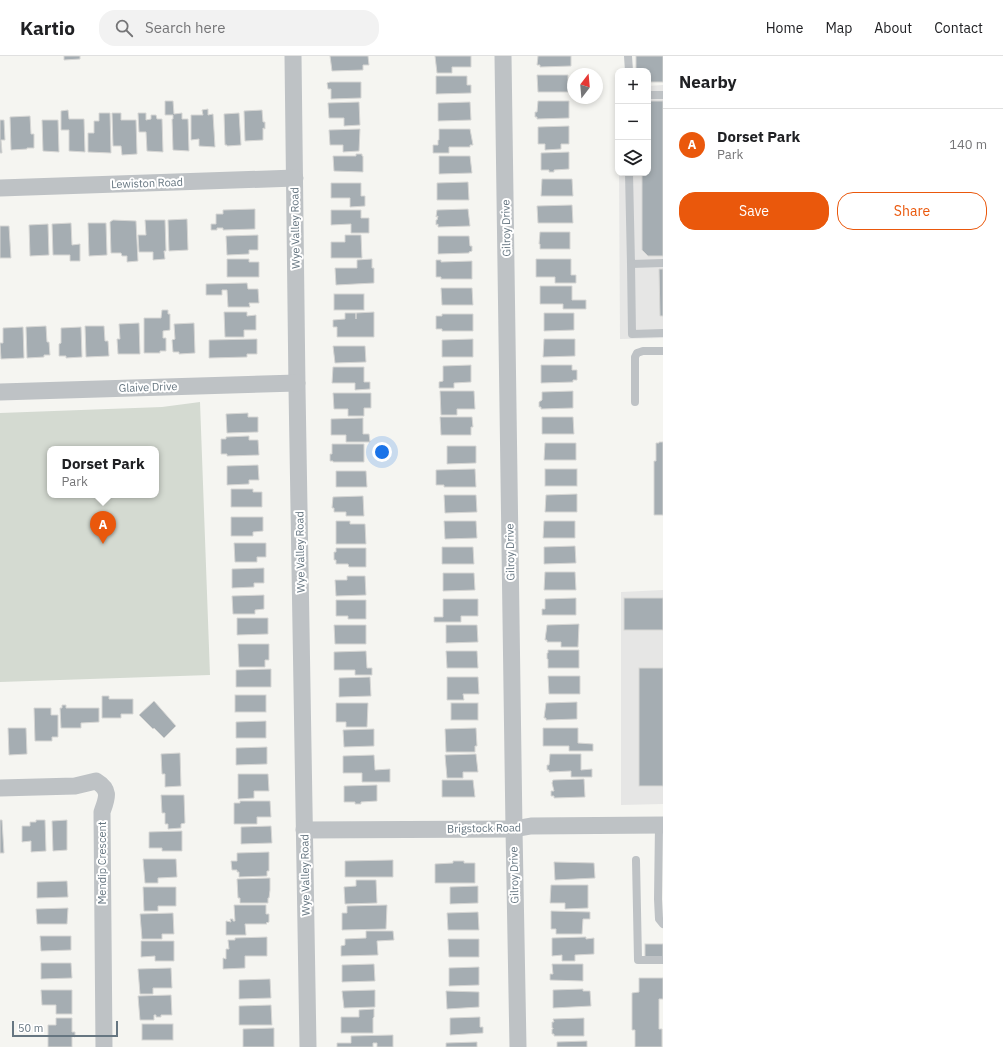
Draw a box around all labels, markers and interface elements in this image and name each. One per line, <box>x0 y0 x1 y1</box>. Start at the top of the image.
search box <box>99 10 379 46</box>
text: Kartio <box>20 16 75 40</box>
icon: search <box>113 17 135 39</box>
text: Search here <box>145 18 225 37</box>
text: Home <box>766 19 803 37</box>
text: Map <box>825 19 852 37</box>
text: About <box>874 19 912 37</box>
text: Contact <box>934 19 983 37</box>
north arrow <box>567 68 603 104</box>
map controls <box>615 68 651 176</box>
button: + <box>615 68 651 104</box>
text: Nearby <box>679 71 737 93</box>
button: − <box>615 104 651 140</box>
text: Dorset Park <box>717 127 800 146</box>
text: A <box>688 136 696 153</box>
text: 140 m <box>949 136 987 153</box>
button: layers <box>615 140 651 176</box>
text: Park <box>717 146 743 163</box>
street label: Lewiston Road <box>111 175 183 191</box>
street label: Wye Valley Road <box>287 187 303 269</box>
button: Save <box>679 192 829 230</box>
button: Share <box>837 192 987 230</box>
street label: Gilroy Drive <box>499 199 513 257</box>
street label: Glaive Drive <box>118 379 178 395</box>
your location <box>372 442 392 462</box>
popup <box>47 446 159 498</box>
text: Dorset Park <box>61 454 145 473</box>
text: Park <box>61 473 88 490</box>
pin: A <box>90 511 116 544</box>
street label: Wye Valley Road <box>292 511 308 593</box>
street label: Gilroy Drive <box>503 523 517 581</box>
street label: Brigstock Road <box>447 820 521 836</box>
street label: Mendip Crescent <box>95 821 109 905</box>
street label: Wye Valley Road <box>297 834 313 916</box>
street label: Gilroy Drive <box>507 846 521 904</box>
scale bar <box>12 1019 118 1038</box>
text: 50 m <box>18 1021 43 1035</box>

